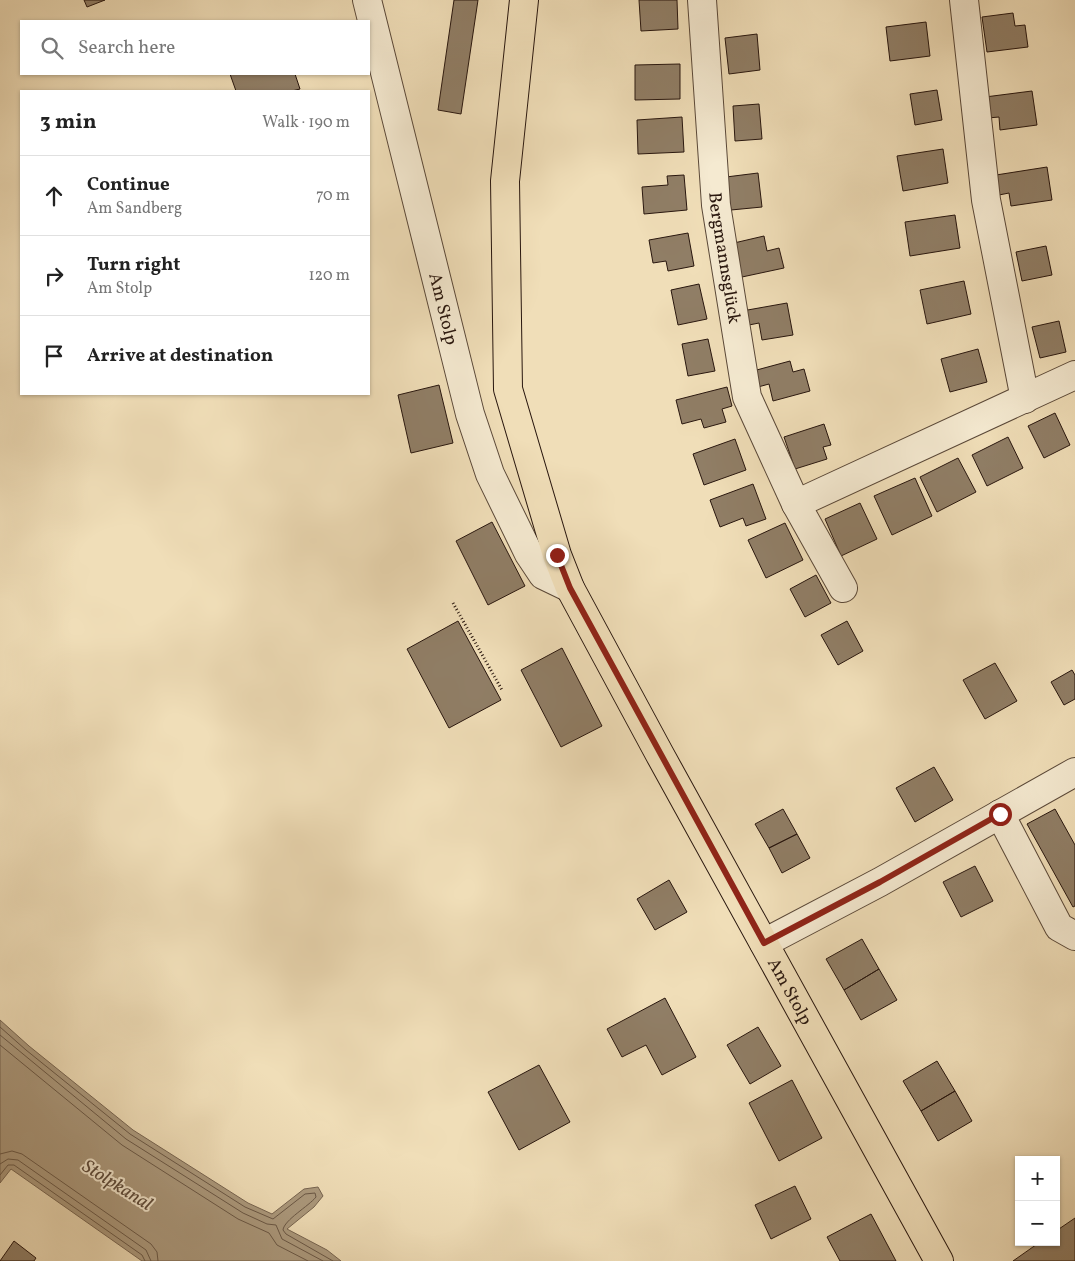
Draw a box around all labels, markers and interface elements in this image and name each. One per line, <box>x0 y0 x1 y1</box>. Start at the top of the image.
search box <box>20 20 370 75</box>
icon: search <box>38 34 66 62</box>
text: Search here <box>78 35 175 61</box>
text: 3 min <box>40 108 96 137</box>
text: Walk · 190 m <box>262 112 350 134</box>
text: Continue <box>87 172 170 198</box>
icon: ahead <box>40 182 68 210</box>
text: 70 m <box>316 185 350 207</box>
street label: Bergmannsglück <box>701 191 746 326</box>
text: Am Sandberg <box>87 198 182 220</box>
text: Turn right <box>87 252 180 278</box>
icon: right <box>40 262 68 290</box>
text: 120 m <box>308 265 350 287</box>
street label: Am Stolp <box>421 270 463 348</box>
text: Am Stolp <box>87 278 152 300</box>
icon: arrive <box>40 342 68 370</box>
text: Arrive at destination <box>87 343 273 369</box>
route end <box>546 544 569 567</box>
route start <box>989 803 1012 826</box>
street label: Am Stolp <box>760 954 818 1030</box>
water label: Stolpkanal <box>77 1154 157 1218</box>
map controls <box>1015 1156 1060 1246</box>
button: + <box>1015 1156 1060 1201</box>
button: − <box>1015 1201 1060 1246</box>

